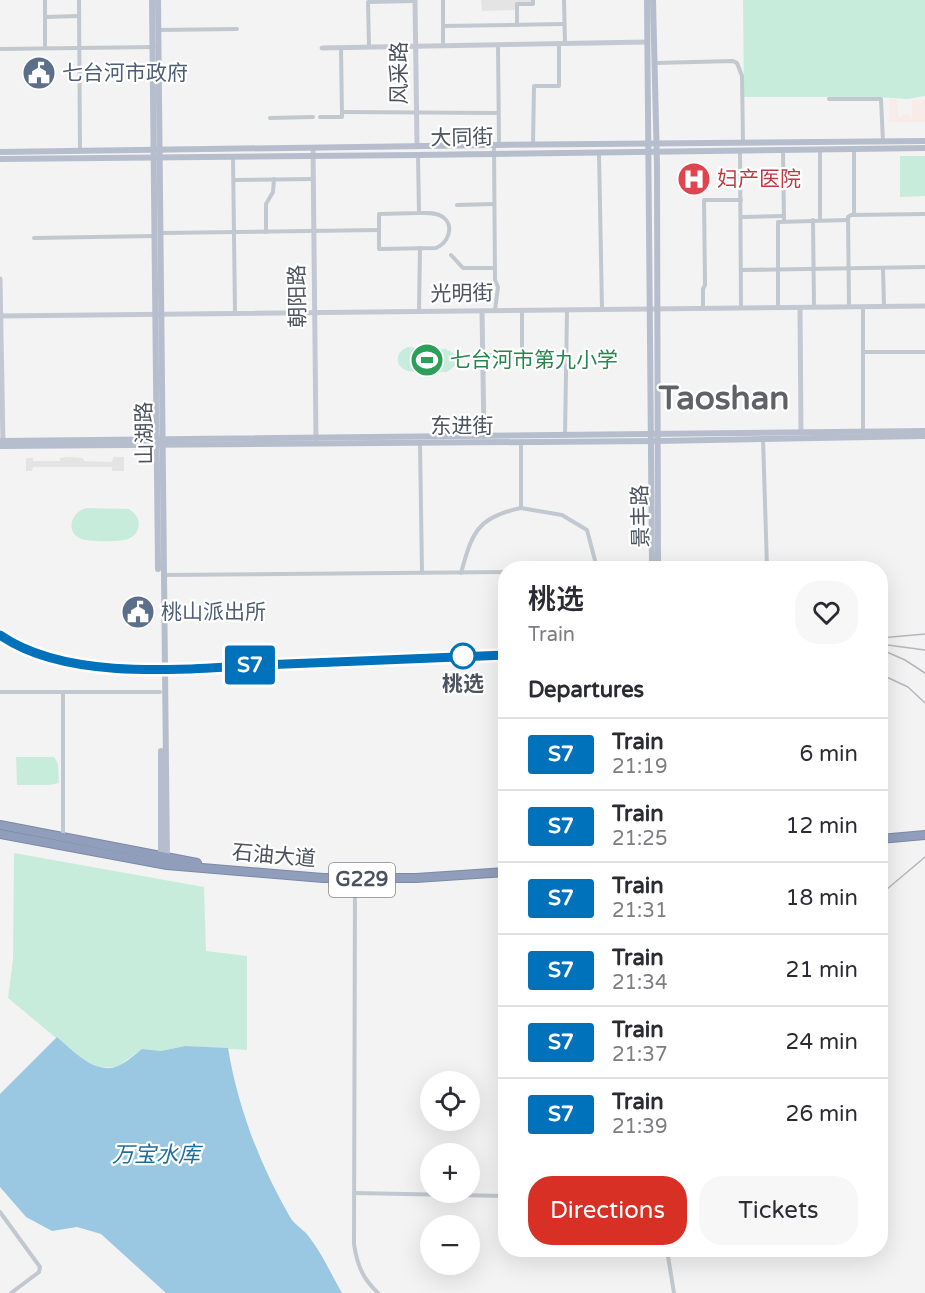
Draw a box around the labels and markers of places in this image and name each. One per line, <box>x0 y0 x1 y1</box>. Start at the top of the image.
public building icon: 七台河市政府 <box>21 55 57 91</box>
place label: 七台河市政府 <box>62 61 188 86</box>
hospital icon: 妇产医院 <box>676 161 712 197</box>
place label: 妇产医院 <box>717 167 801 192</box>
sports icon: 七台河市第九小学 <box>409 342 445 378</box>
place label: 七台河市第九小学 <box>450 348 618 373</box>
public building icon: 桃山派出所 <box>120 594 156 630</box>
place label: 桃山派出所 <box>161 600 266 625</box>
marker: 桃选 <box>450 643 476 669</box>
place label: 桃选 <box>442 672 484 697</box>

